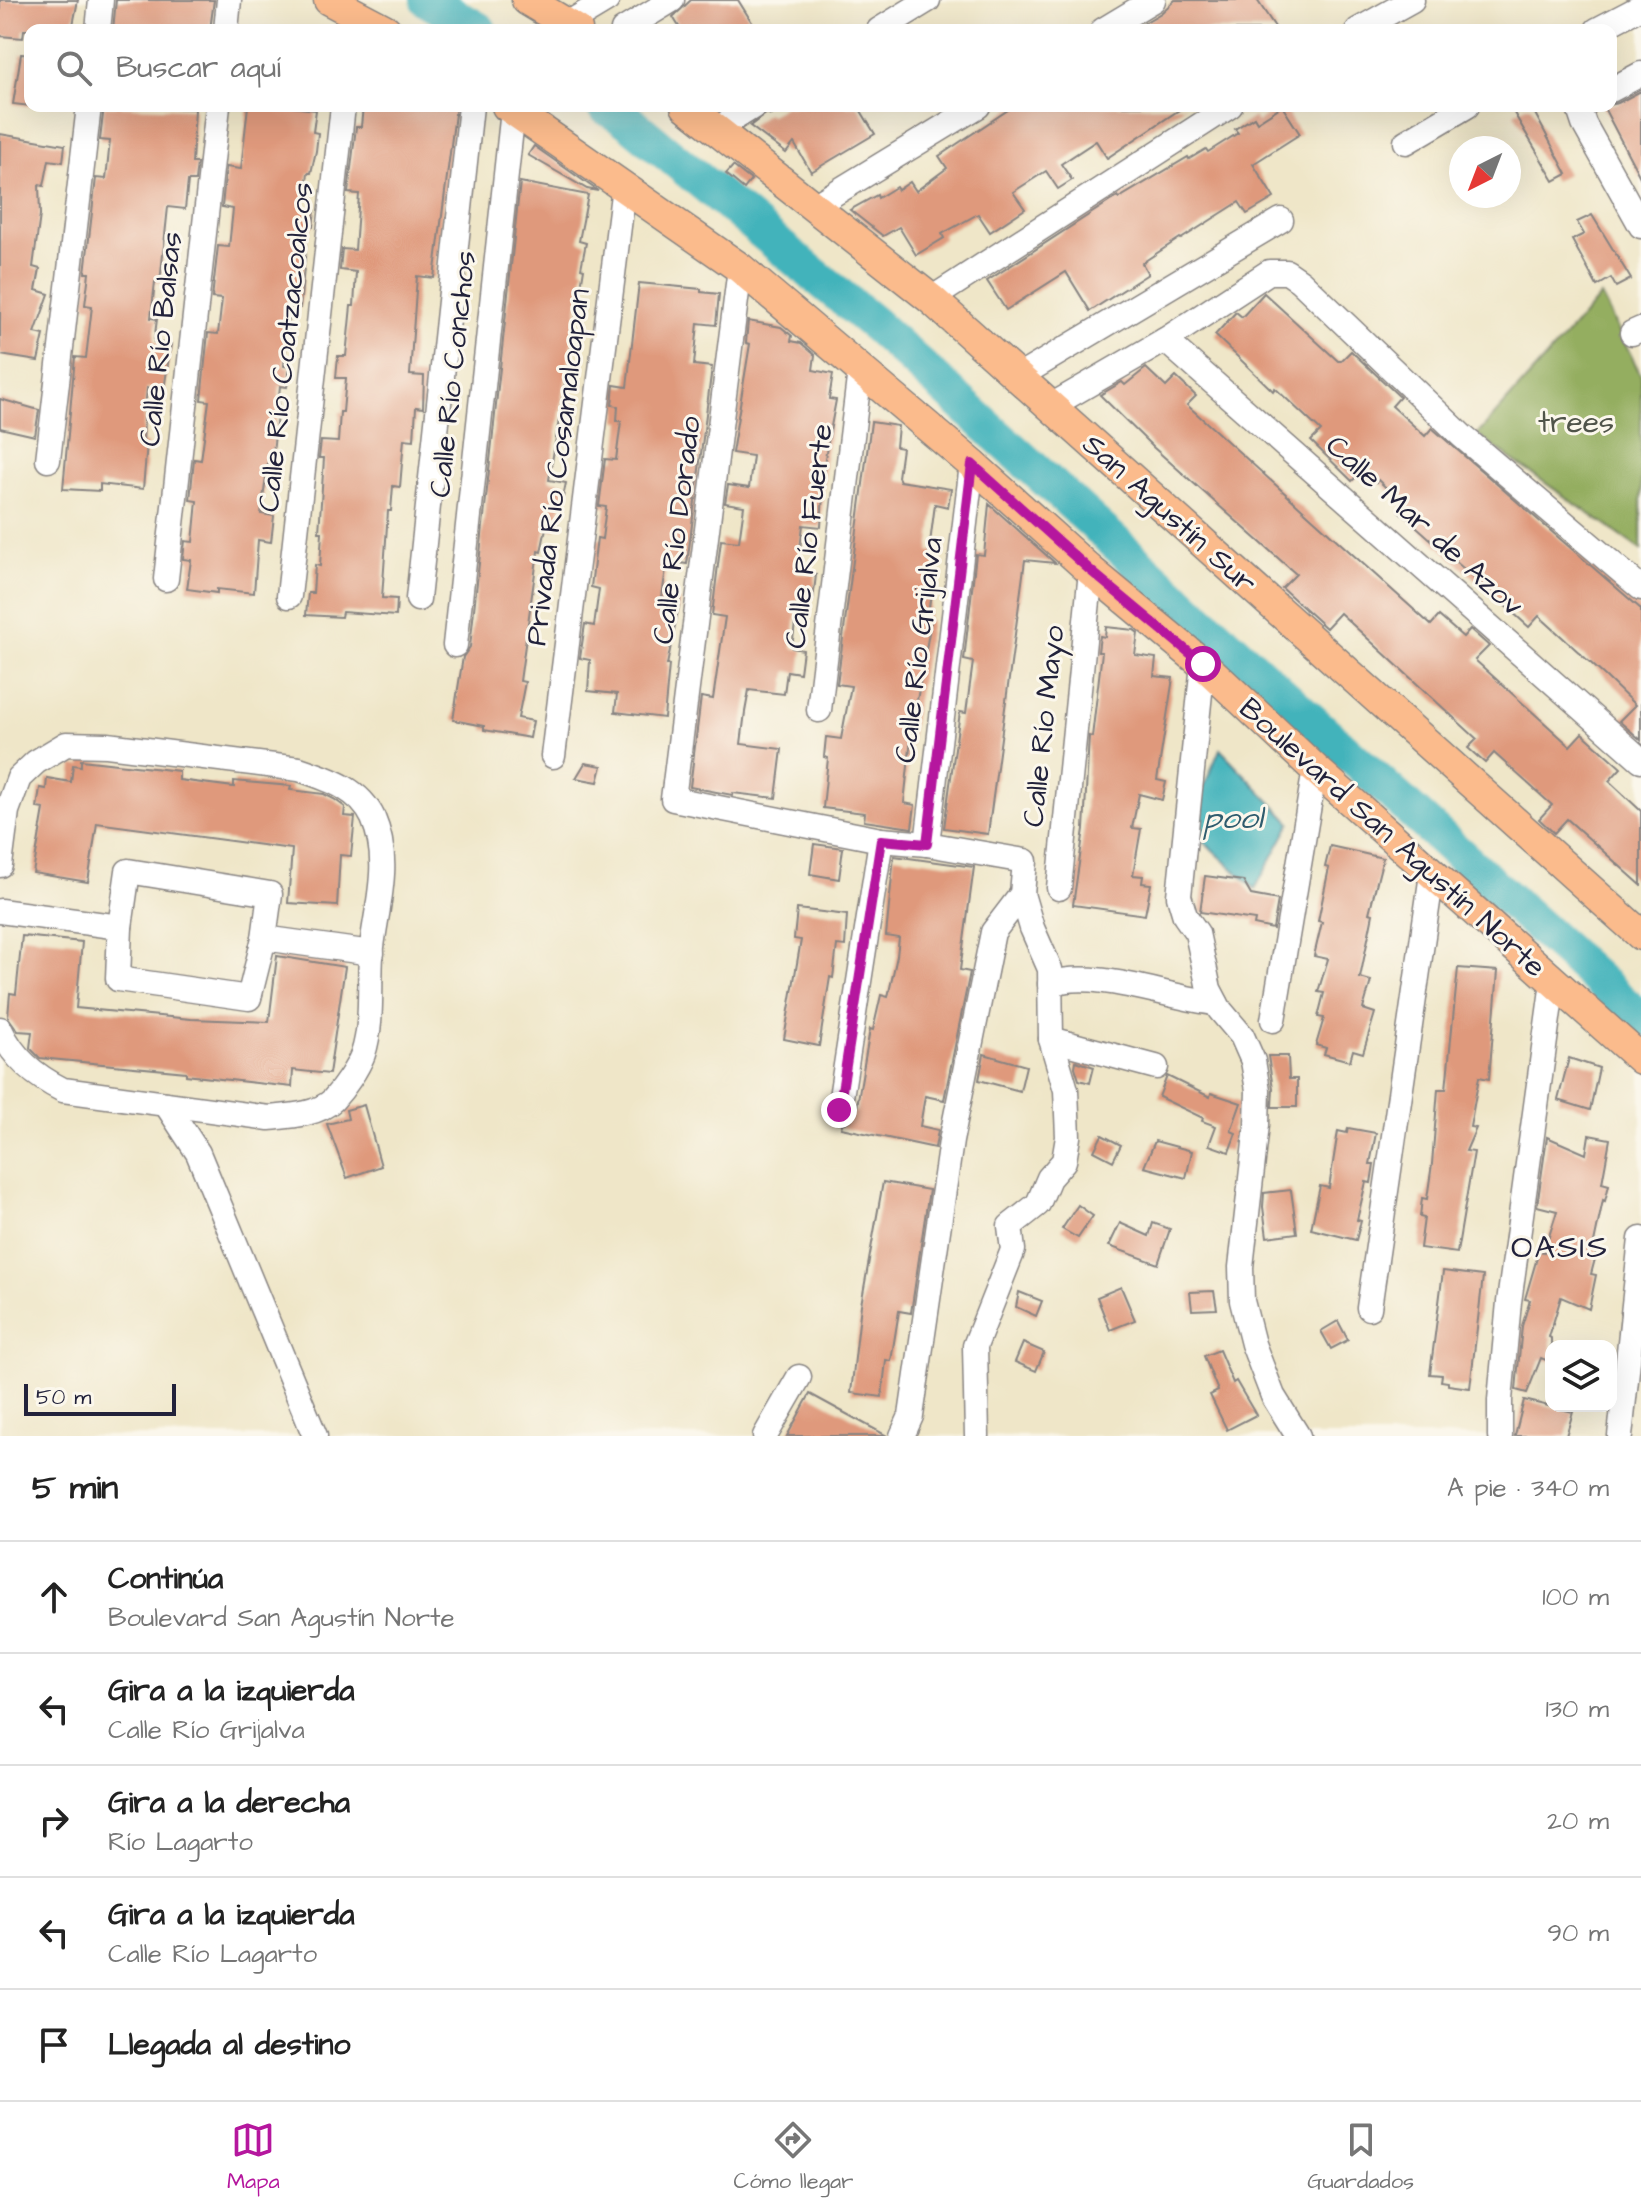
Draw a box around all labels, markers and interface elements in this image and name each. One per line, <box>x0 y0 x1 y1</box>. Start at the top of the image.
search box <box>24 24 1617 112</box>
icon: search <box>52 46 96 90</box>
text: Buscar aquí <box>116 47 281 89</box>
north arrow <box>1449 136 1521 208</box>
street label: Calle Río Coatzacoalcos <box>248 180 324 514</box>
street label: Calle Río Balsas <box>129 230 193 449</box>
street label: Calle Río Conchos <box>419 249 487 500</box>
street label: Privada Río Cosamaloapan <box>515 286 601 648</box>
park label: trees <box>1538 402 1614 444</box>
street label: Calle Río Dorado <box>642 414 712 647</box>
street label: Calle Río Fuerte <box>774 421 844 651</box>
street label: San Agustín Sur <box>1072 424 1266 604</box>
street label: Calle Mar de Azov <box>1316 426 1533 626</box>
street label: Calle Río Grijalva <box>884 535 954 765</box>
street label: Calle Río Mayo <box>1013 623 1076 829</box>
route start <box>1185 646 1221 682</box>
street label: Boulevard San Agustín Norte <box>1229 688 1555 988</box>
water label: pool <box>1203 796 1266 841</box>
route end <box>821 1092 857 1128</box>
district label: OASIS <box>1511 1225 1609 1270</box>
map controls <box>1545 1340 1617 1412</box>
button: layers <box>1545 1340 1617 1412</box>
scale bar <box>24 1380 176 1416</box>
text: 50 m <box>36 1382 91 1413</box>
text: 5 min <box>32 1464 118 1512</box>
text: A pie · 340 m <box>1447 1470 1609 1506</box>
text: Continúa <box>108 1558 223 1600</box>
icon: ahead <box>32 1575 76 1619</box>
text: 100 m <box>1542 1579 1609 1615</box>
text: Boulevard San Agustín Norte <box>108 1600 455 1636</box>
text: Gira a la izquierda <box>108 1670 354 1712</box>
icon: left <box>32 1687 76 1731</box>
text: 130 m <box>1545 1691 1609 1727</box>
text: Calle Río Grijalva <box>108 1712 305 1748</box>
text: Gira a la derecha <box>108 1782 350 1824</box>
icon: right <box>32 1799 76 1843</box>
text: 20 m <box>1547 1803 1609 1839</box>
text: Río Lagarto <box>108 1824 253 1860</box>
text: Gira a la izquierda <box>108 1894 354 1936</box>
icon: left <box>32 1911 76 1955</box>
text: 90 m <box>1547 1915 1609 1951</box>
text: Calle Río Lagarto <box>108 1936 317 1972</box>
icon: arrive <box>32 2023 76 2067</box>
text: Llegada al destino <box>108 2024 350 2066</box>
tab: Mapa <box>227 2118 280 2197</box>
tab: Cómo llegar <box>734 2118 853 2197</box>
tab: Guardados <box>1307 2118 1414 2197</box>

